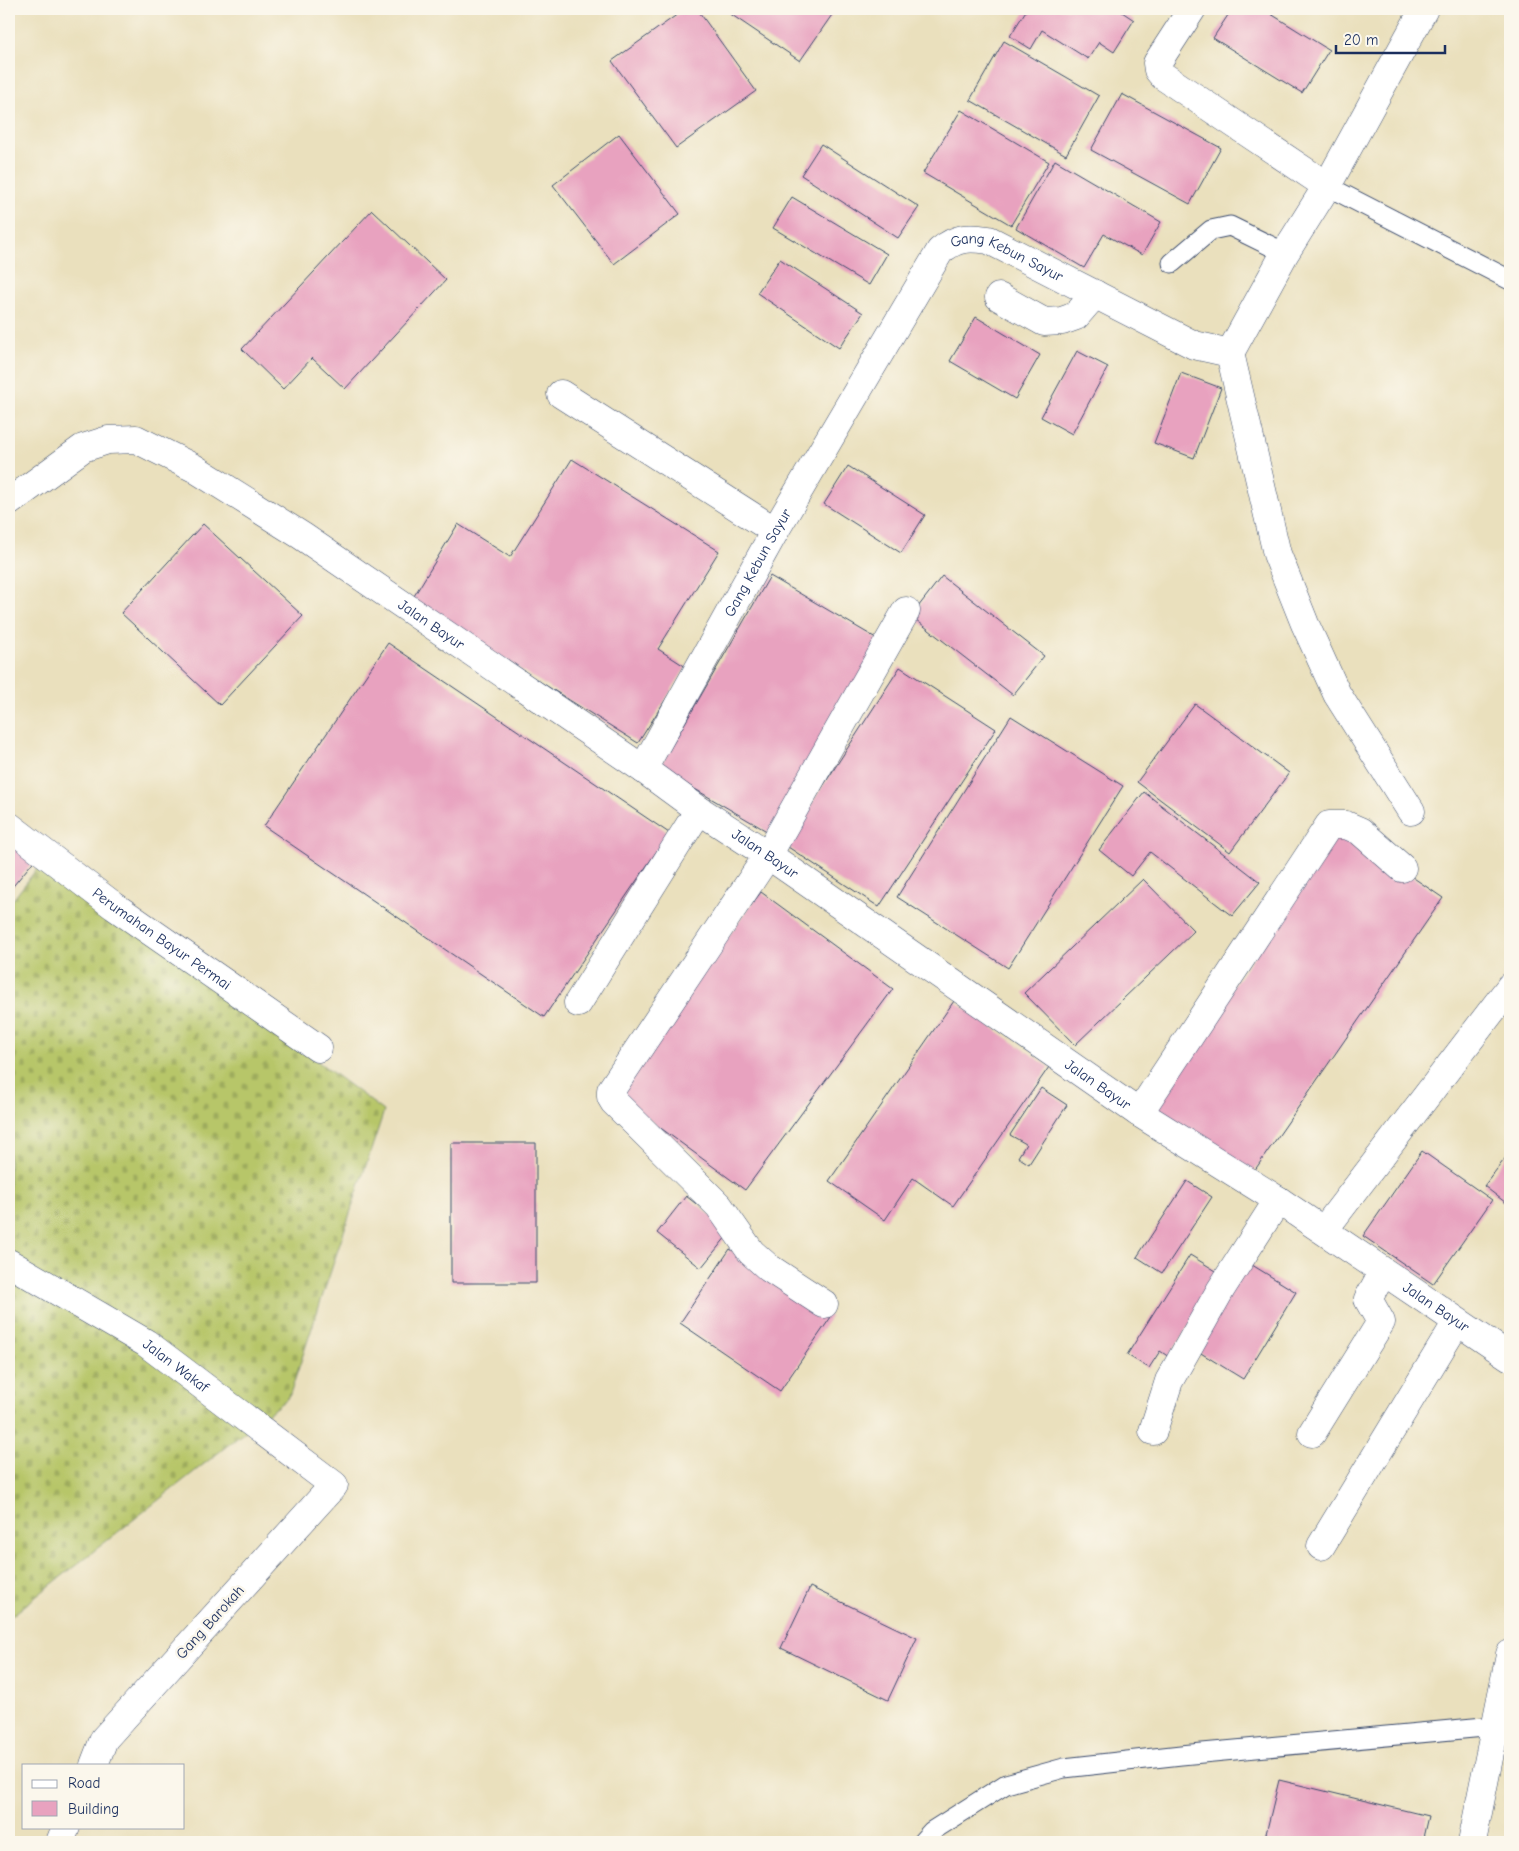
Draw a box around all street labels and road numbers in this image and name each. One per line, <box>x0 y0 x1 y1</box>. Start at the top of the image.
street label: Gang Kebun Sayur <box>948 229 1066 285</box>
street label: Gang Kebun Sayur <box>720 505 795 620</box>
street label: Jalan Bayur <box>395 595 468 653</box>
street label: Jalan Bayur <box>728 825 802 882</box>
street label: Perumahan Bayur Permai <box>89 884 235 994</box>
street label: Jalan Bayur <box>1061 1055 1134 1114</box>
street label: Jalan Bayur <box>1400 1278 1473 1336</box>
street label: Jalan Wakaf <box>139 1335 213 1397</box>
street label: Gang Barokah <box>172 1581 248 1663</box>

